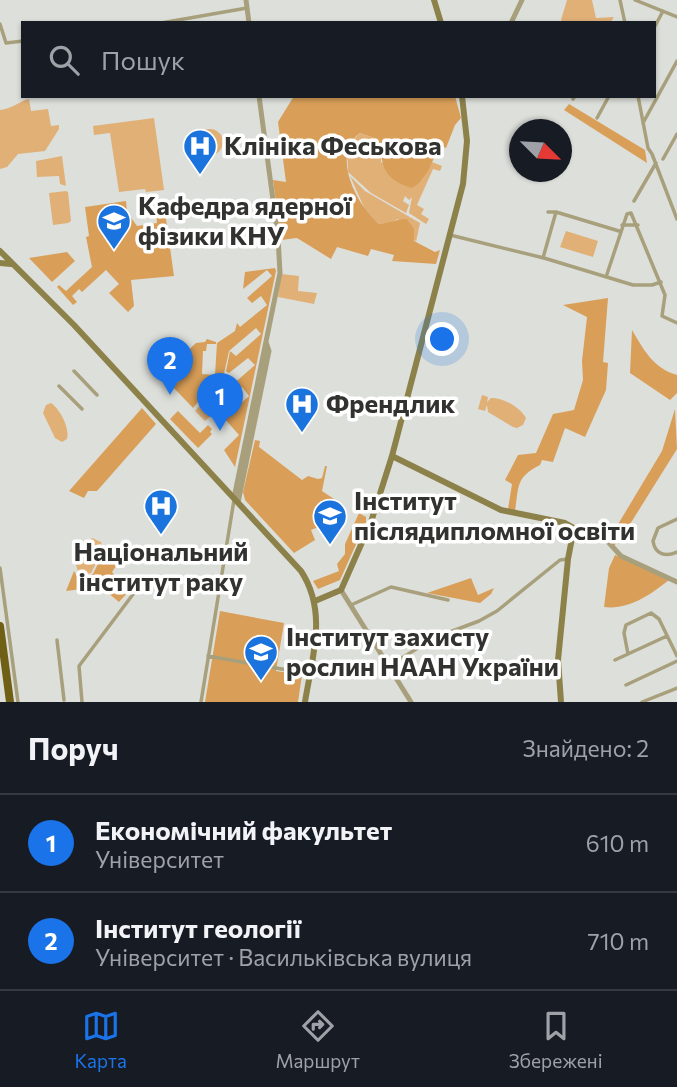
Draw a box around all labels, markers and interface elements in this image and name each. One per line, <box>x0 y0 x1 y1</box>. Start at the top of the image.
search box <box>21 21 656 98</box>
icon: search <box>45 41 83 79</box>
text: Пошук <box>101 44 185 75</box>
north arrow <box>509 119 572 182</box>
hospital icon: Клініка Феськова <box>181 127 219 176</box>
place label: Клініка Феськова <box>224 129 442 160</box>
place label: Кафедра ядерної фізики КНУ <box>138 189 353 250</box>
school or university icon: Кафедра ядерної фізики КНУ <box>95 202 133 251</box>
your location <box>425 322 459 356</box>
pin: 2 <box>147 337 193 395</box>
pin: 1 <box>197 373 243 431</box>
hospital icon: Френдлик <box>283 385 321 434</box>
place label: Френдлик <box>326 387 455 418</box>
place label: Інститут післядипломної освіти <box>354 484 635 545</box>
hospital icon: Національний інститут раку <box>142 487 180 536</box>
school or university icon: Інститут післядипломної освіти <box>311 497 349 546</box>
place label: Національний інститут раку <box>73 535 249 596</box>
place label: Інститут захисту рослин НААН України <box>286 620 559 681</box>
school or university icon: Інститут захисту рослин НААН України <box>242 633 280 682</box>
text: Поруч <box>28 729 119 766</box>
text: Знайдено: 2 <box>523 734 649 762</box>
text: Економічний факультет <box>95 814 392 845</box>
text: 1 <box>46 829 56 857</box>
text: 610 m <box>586 829 649 857</box>
text: Університет <box>95 845 224 873</box>
text: Інститут геології <box>95 912 301 943</box>
text: 2 <box>44 927 58 955</box>
text: 710 m <box>588 927 649 955</box>
text: Університет · Васильківська вулиця <box>95 943 472 971</box>
tab: Карта <box>74 1007 127 1072</box>
tab: Маршрут <box>276 1007 360 1072</box>
tab: Збережені <box>509 1007 603 1072</box>

